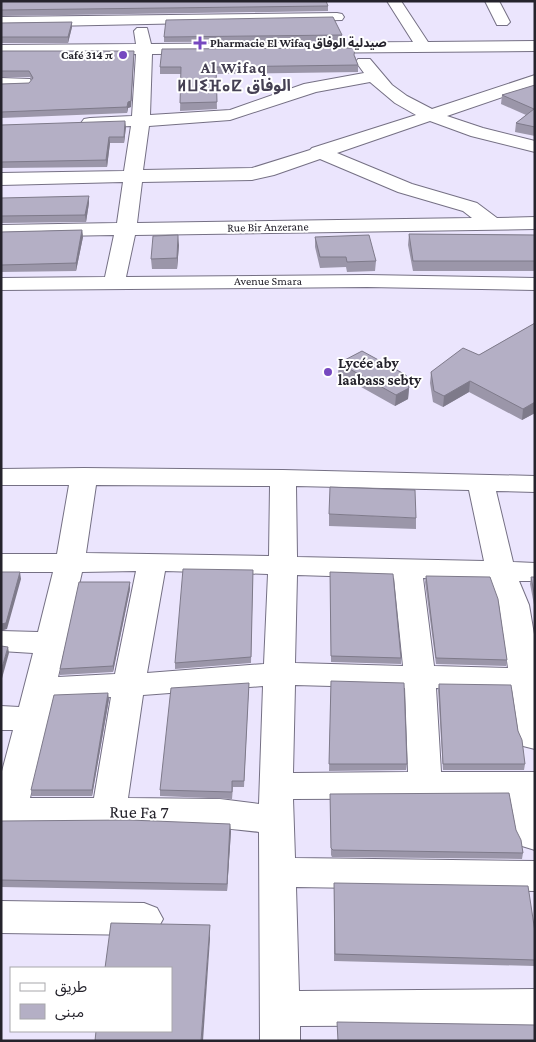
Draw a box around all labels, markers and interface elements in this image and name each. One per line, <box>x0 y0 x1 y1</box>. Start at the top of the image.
place label: Pharmacie El Wifaq صيدلية الوفاق <box>210 36 387 50</box>
marker: Pharmacie El Wifaq صيدلية الوفاق <box>194 37 206 49</box>
place label: Café 314 π <box>61 48 113 62</box>
marker: Café 314 π <box>117 49 129 61</box>
district label: Al Wifaq ⵍⵡⵉⴼⴰⵇ الوفاق <box>177 59 291 95</box>
street label: Rue Bir Anzerane <box>227 219 309 235</box>
street label: Avenue Smara <box>234 274 302 288</box>
place label: Lycée aby laabass sebty <box>338 355 422 388</box>
marker: Lycée aby laabass sebty <box>322 366 334 378</box>
street label: Rue Fa 7 <box>109 801 169 823</box>
legend <box>10 967 172 1032</box>
text: طريق <box>55 979 87 997</box>
text: مبنى <box>55 1004 84 1021</box>

